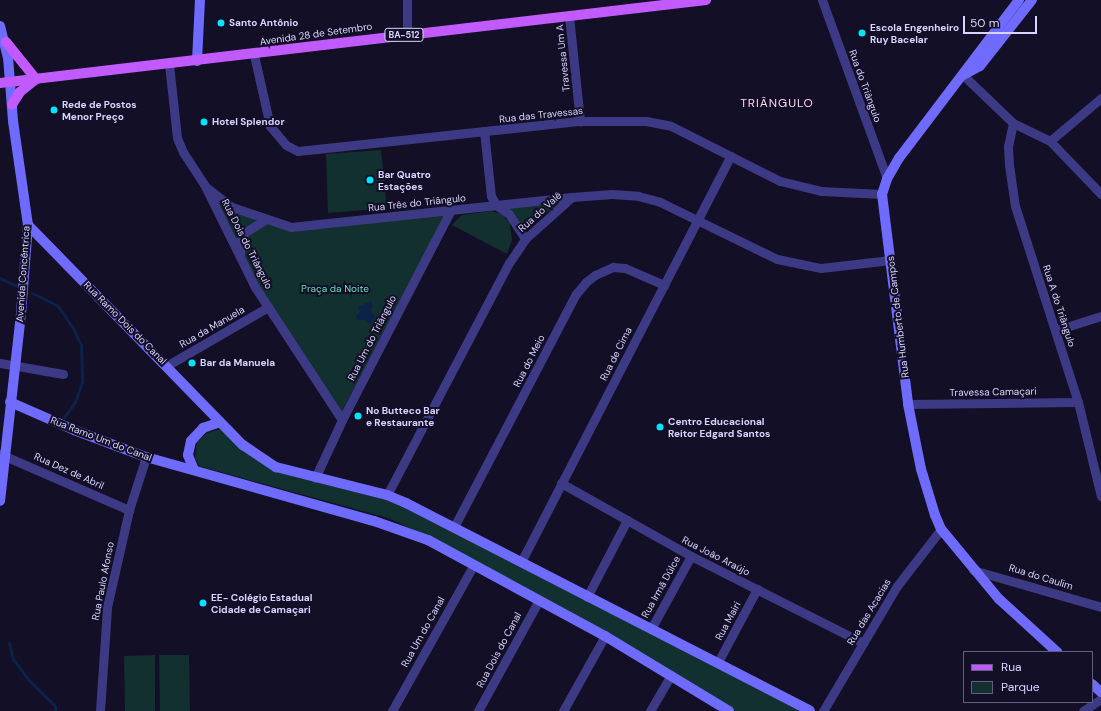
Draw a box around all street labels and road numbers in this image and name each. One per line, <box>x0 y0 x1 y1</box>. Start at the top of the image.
street label: Avenida 28 de Setembro <box>259 20 373 48</box>
street label: Travessa Um A <box>554 24 572 92</box>
road number: BA-512 <box>384 28 424 42</box>
street label: Rua do Triângulo <box>846 48 884 124</box>
street label: Rua das Travessas <box>498 105 584 125</box>
street label: Rua do Valê <box>516 189 564 235</box>
street label: Rua Três do Triângulo <box>367 192 467 214</box>
street label: Rua Dois do Triângulo <box>219 197 275 291</box>
street label: Avenida Concêntrica <box>14 225 32 323</box>
street label: Rua Humberto de Campos <box>885 255 911 379</box>
street label: Rua A do Triângulo <box>1040 263 1078 349</box>
street label: Rua Ramo Dois do Canal <box>81 279 169 367</box>
street label: Rua Um do Triângulo <box>345 293 399 383</box>
street label: Rua da Manuela <box>177 304 247 350</box>
street label: Rua de Cima <box>597 325 635 383</box>
street label: Rua do Meio <box>511 333 547 389</box>
street label: Travessa Camaçari <box>949 385 1037 399</box>
street label: Rua Ramo Um do Canal <box>49 414 153 464</box>
street label: Rua Dez de Abril <box>32 450 106 492</box>
street label: Rua João Araújo <box>680 534 752 578</box>
street label: Rua Paulo Afonso <box>90 541 116 621</box>
street label: Rua Irmã Dúlce <box>639 554 683 620</box>
street label: Rua do Caulim <box>1007 562 1075 592</box>
street label: Rua das Acacias <box>844 577 894 647</box>
street label: Rua Um do Canal <box>399 595 447 669</box>
street label: Rua Mairi <box>713 600 743 642</box>
street label: Rua Dois do Canal <box>474 610 524 690</box>

